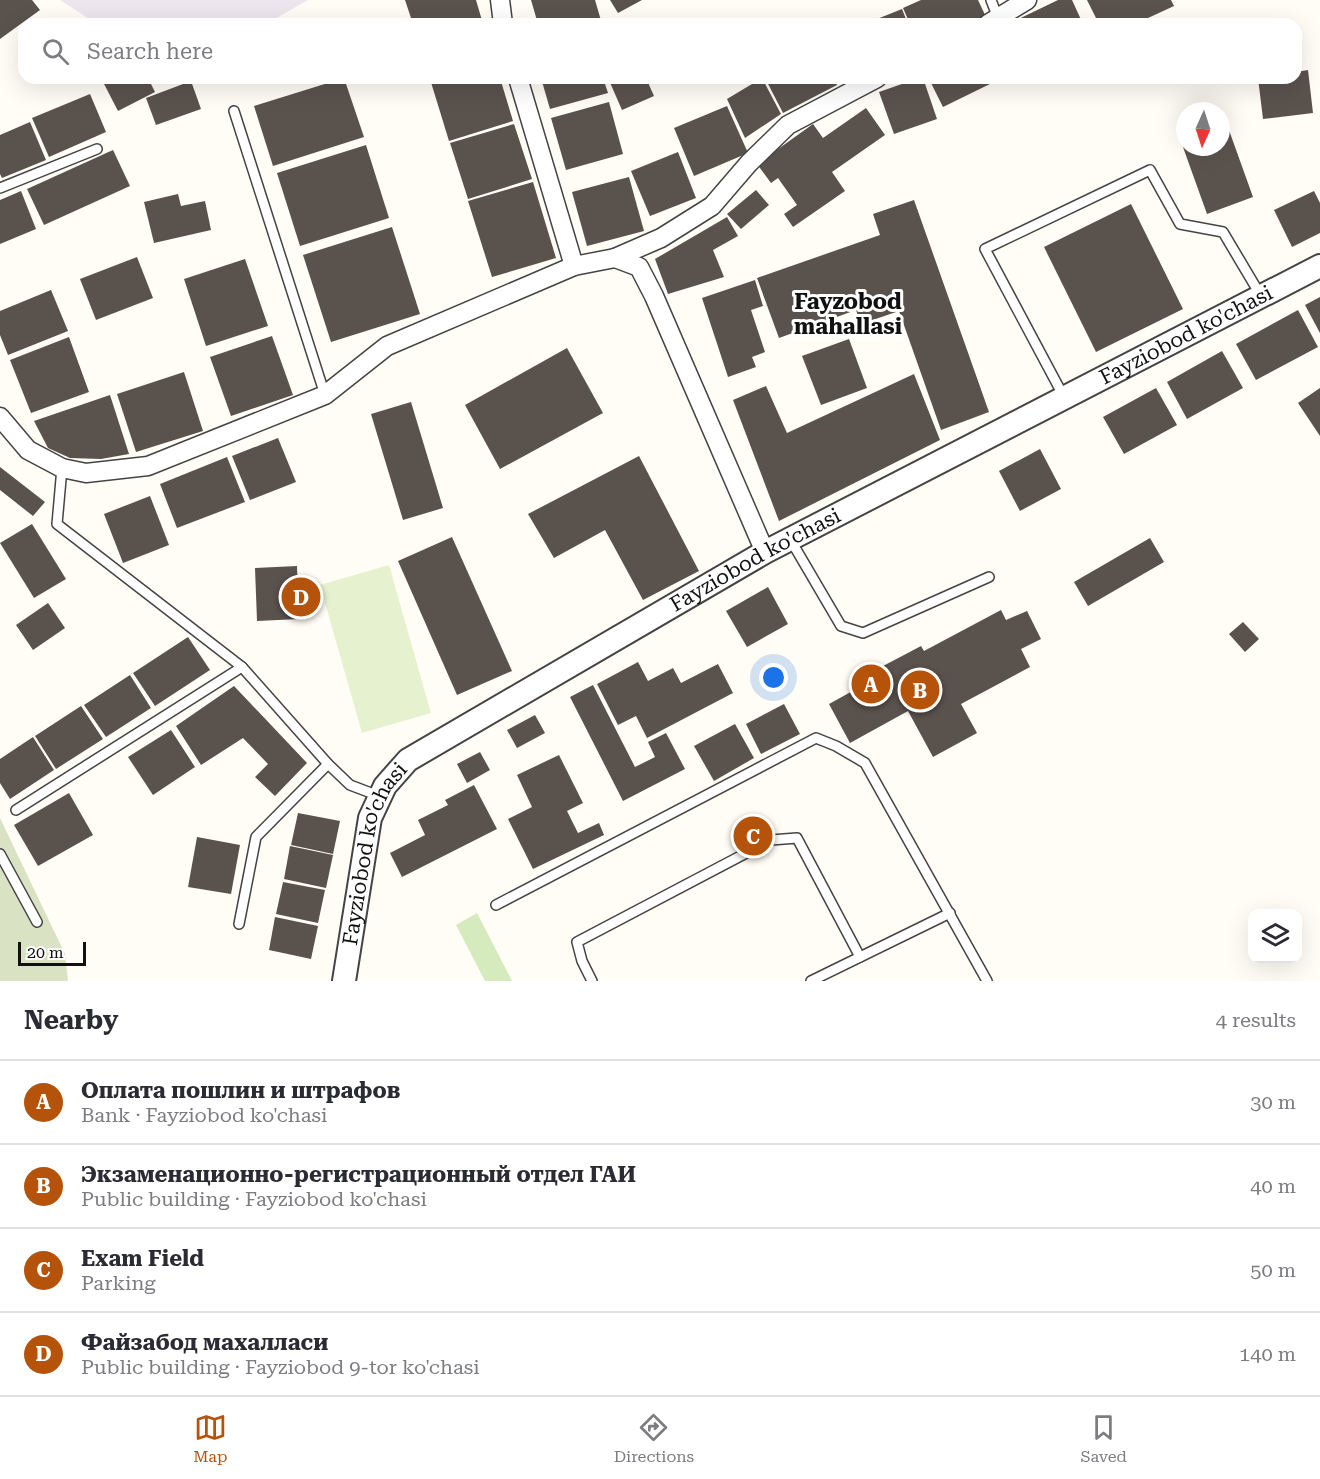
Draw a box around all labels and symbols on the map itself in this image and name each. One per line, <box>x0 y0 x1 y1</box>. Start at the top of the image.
north arrow <box>1176 102 1230 156</box>
street label: Fayziobod ko'chasi <box>1096 280 1277 389</box>
district label: Fayzobod mahallasi <box>794 289 902 339</box>
street label: Fayziobod ko'chasi <box>666 503 845 617</box>
pin: D <box>282 574 320 620</box>
pin: A <box>852 662 890 706</box>
your location <box>759 663 788 692</box>
pin: B <box>900 668 940 712</box>
street label: Fayziobod ko'chasi <box>338 757 412 947</box>
pin: C <box>734 814 772 858</box>
scale bar <box>18 939 86 966</box>

